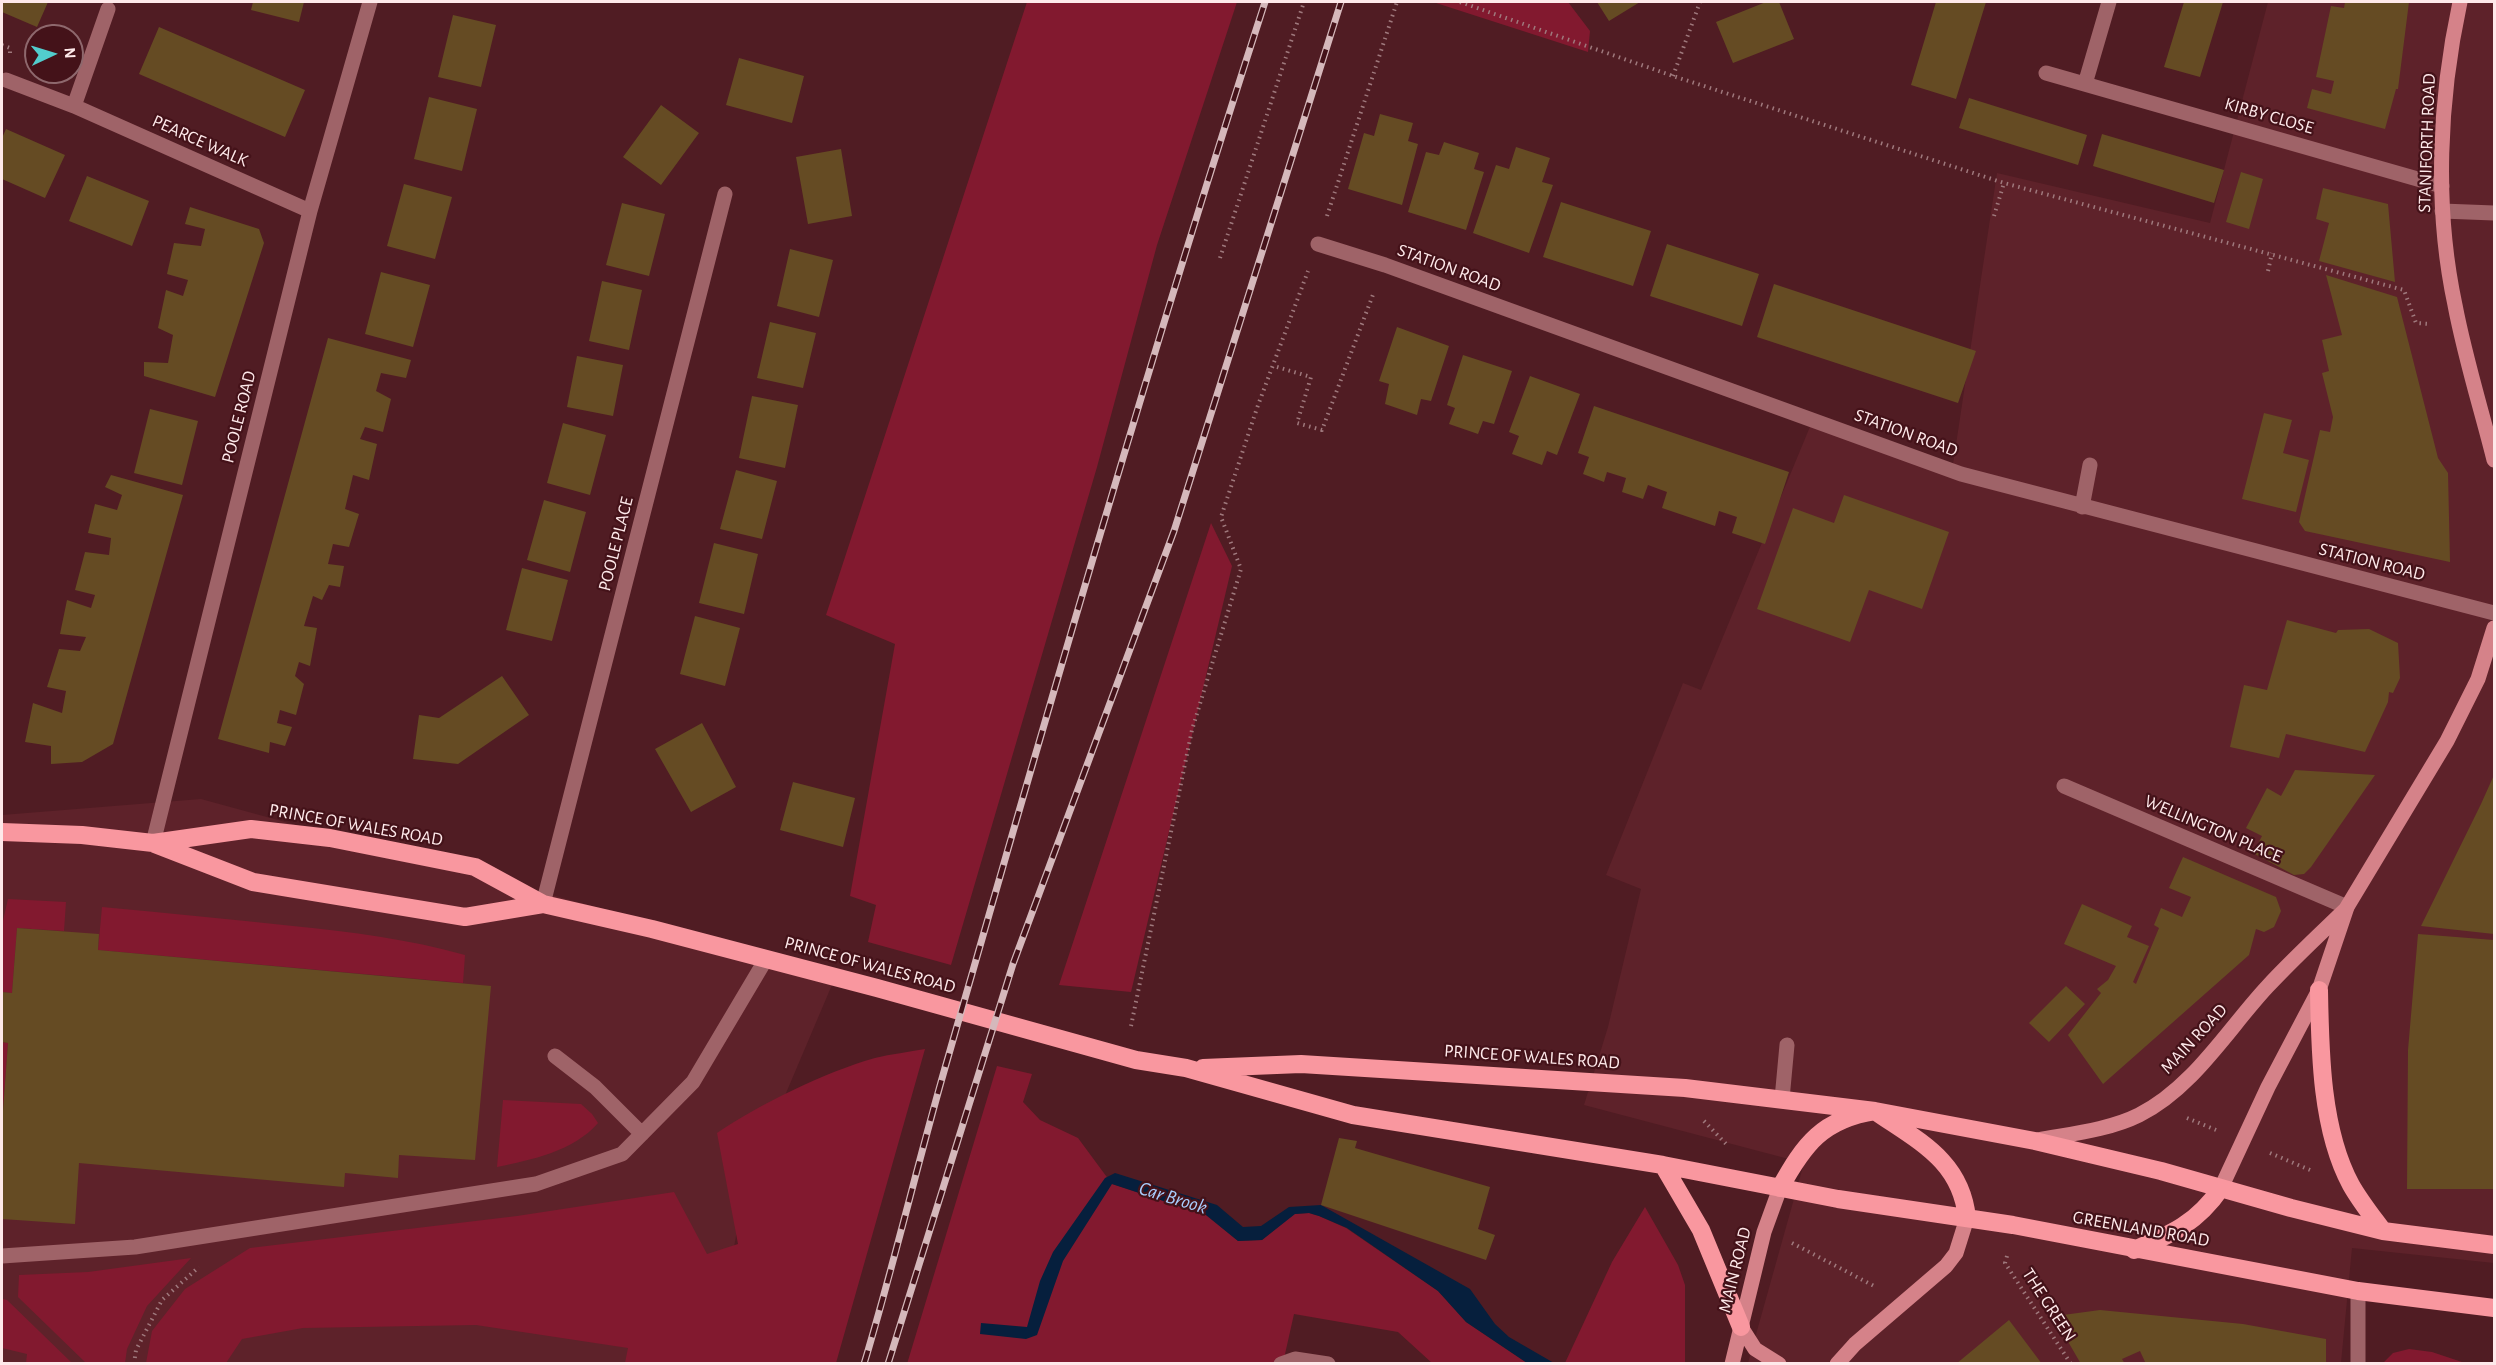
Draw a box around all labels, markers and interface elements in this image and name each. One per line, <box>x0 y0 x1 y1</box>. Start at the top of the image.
north arrow <box>24 24 84 84</box>
text: N <box>62 47 78 59</box>
street label: STANIFORTH ROAD <box>2414 73 2440 213</box>
street label: KIRBY CLOSE <box>2222 93 2316 139</box>
street label: PEARCE WALK <box>149 110 251 172</box>
street label: STATION ROAD <box>1394 239 1504 297</box>
street label: POOLE ROAD <box>217 369 261 465</box>
street label: STATION ROAD <box>1851 404 1961 462</box>
street label: POOLE PLACE <box>594 495 638 593</box>
street label: STATION ROAD <box>2317 538 2427 586</box>
street label: WELLINGTON PLACE <box>2141 790 2285 868</box>
street label: PRINCE OF WALES ROAD <box>267 799 445 851</box>
street label: PRINCE OF WALES ROAD <box>782 932 958 998</box>
street label: MAIN ROAD <box>2156 1000 2232 1078</box>
street label: PRINCE OF WALES ROAD <box>1443 1040 1621 1074</box>
water label: Car Brook <box>1136 1176 1210 1220</box>
street label: GREENLAND ROAD <box>2071 1206 2211 1252</box>
street label: MAIN ROAD <box>1714 1225 1756 1315</box>
street label: THE GREEN <box>2017 1264 2081 1346</box>

